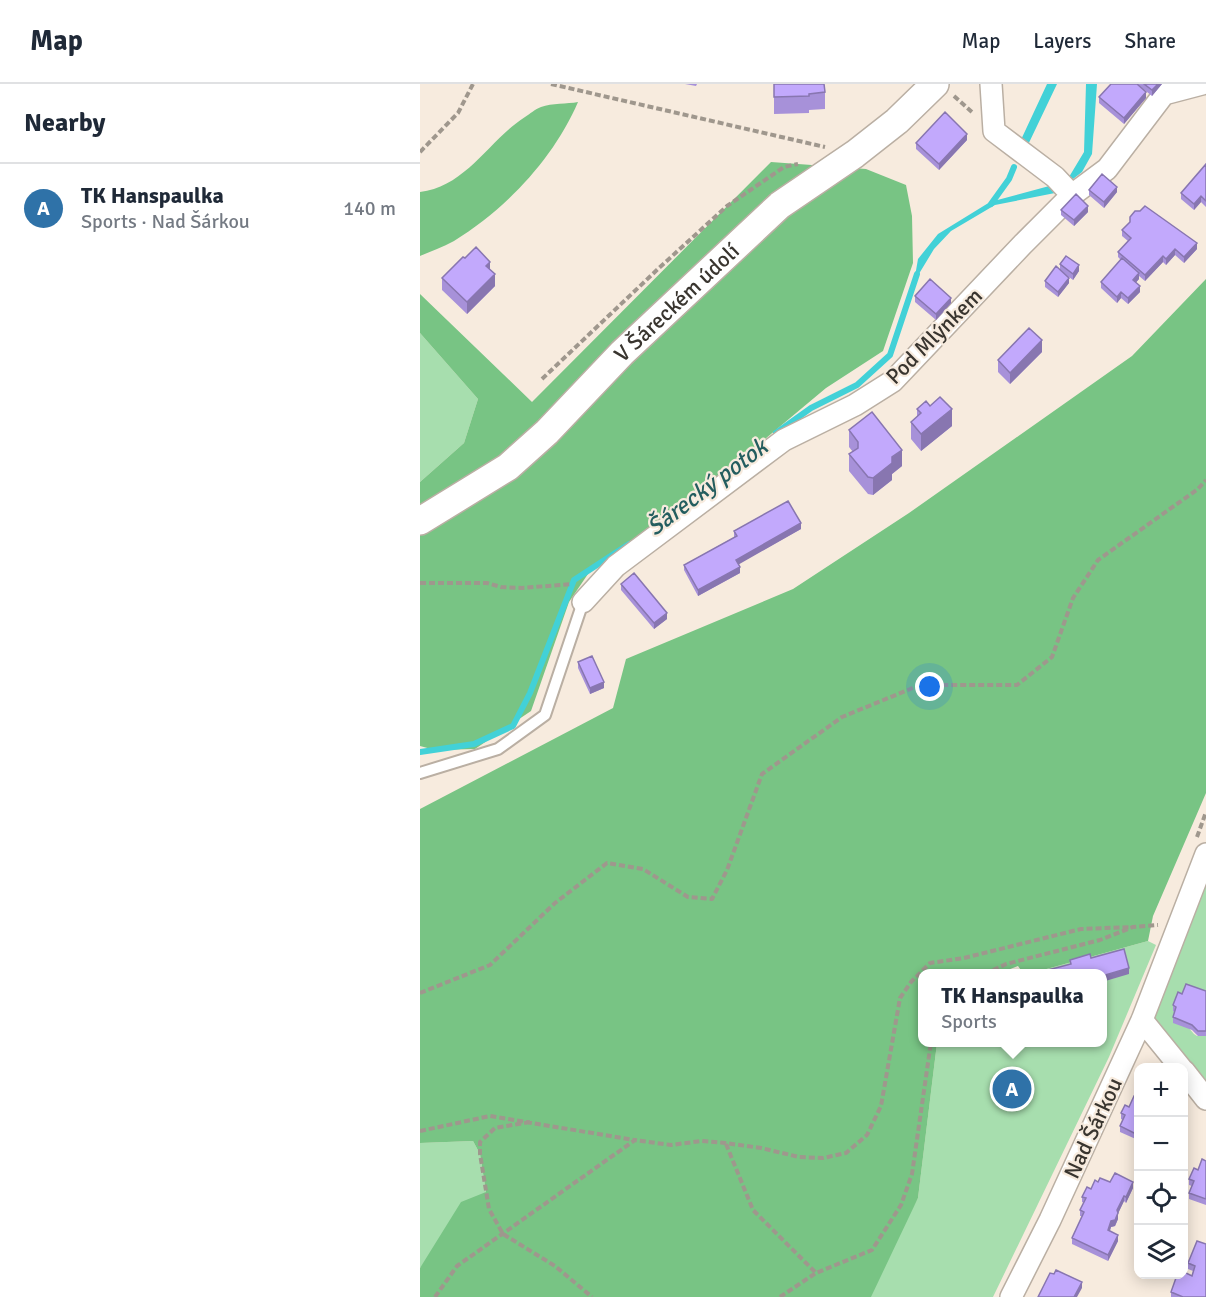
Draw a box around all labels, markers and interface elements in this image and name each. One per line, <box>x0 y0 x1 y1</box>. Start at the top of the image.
text: Map <box>30 24 83 58</box>
text: Map <box>962 28 1000 54</box>
text: Layers <box>1033 28 1091 54</box>
text: Share <box>1124 28 1176 54</box>
text: Nearby <box>24 107 105 139</box>
text: TK Hanspaulka <box>81 182 224 209</box>
text: A <box>37 196 50 221</box>
text: 140 m <box>343 196 396 221</box>
text: Sports · Nad Šárkou <box>81 209 250 234</box>
street label: V Šáreckém údolí <box>608 237 744 367</box>
street label: Pod Mlýnkem <box>880 282 988 390</box>
water label: Šárecký potok <box>641 431 775 542</box>
your location <box>915 672 944 701</box>
popup <box>918 969 1107 1047</box>
text: TK Hanspaulka <box>941 982 1084 1009</box>
text: Sports <box>941 1009 997 1034</box>
map controls <box>1134 1063 1188 1279</box>
button: + <box>1134 1063 1188 1117</box>
pin: A <box>992 1066 1032 1112</box>
street label: Nad Šárkou <box>1058 1073 1128 1183</box>
button: − <box>1134 1117 1188 1171</box>
button: locate <box>1134 1171 1188 1225</box>
button: layers <box>1134 1225 1188 1279</box>

